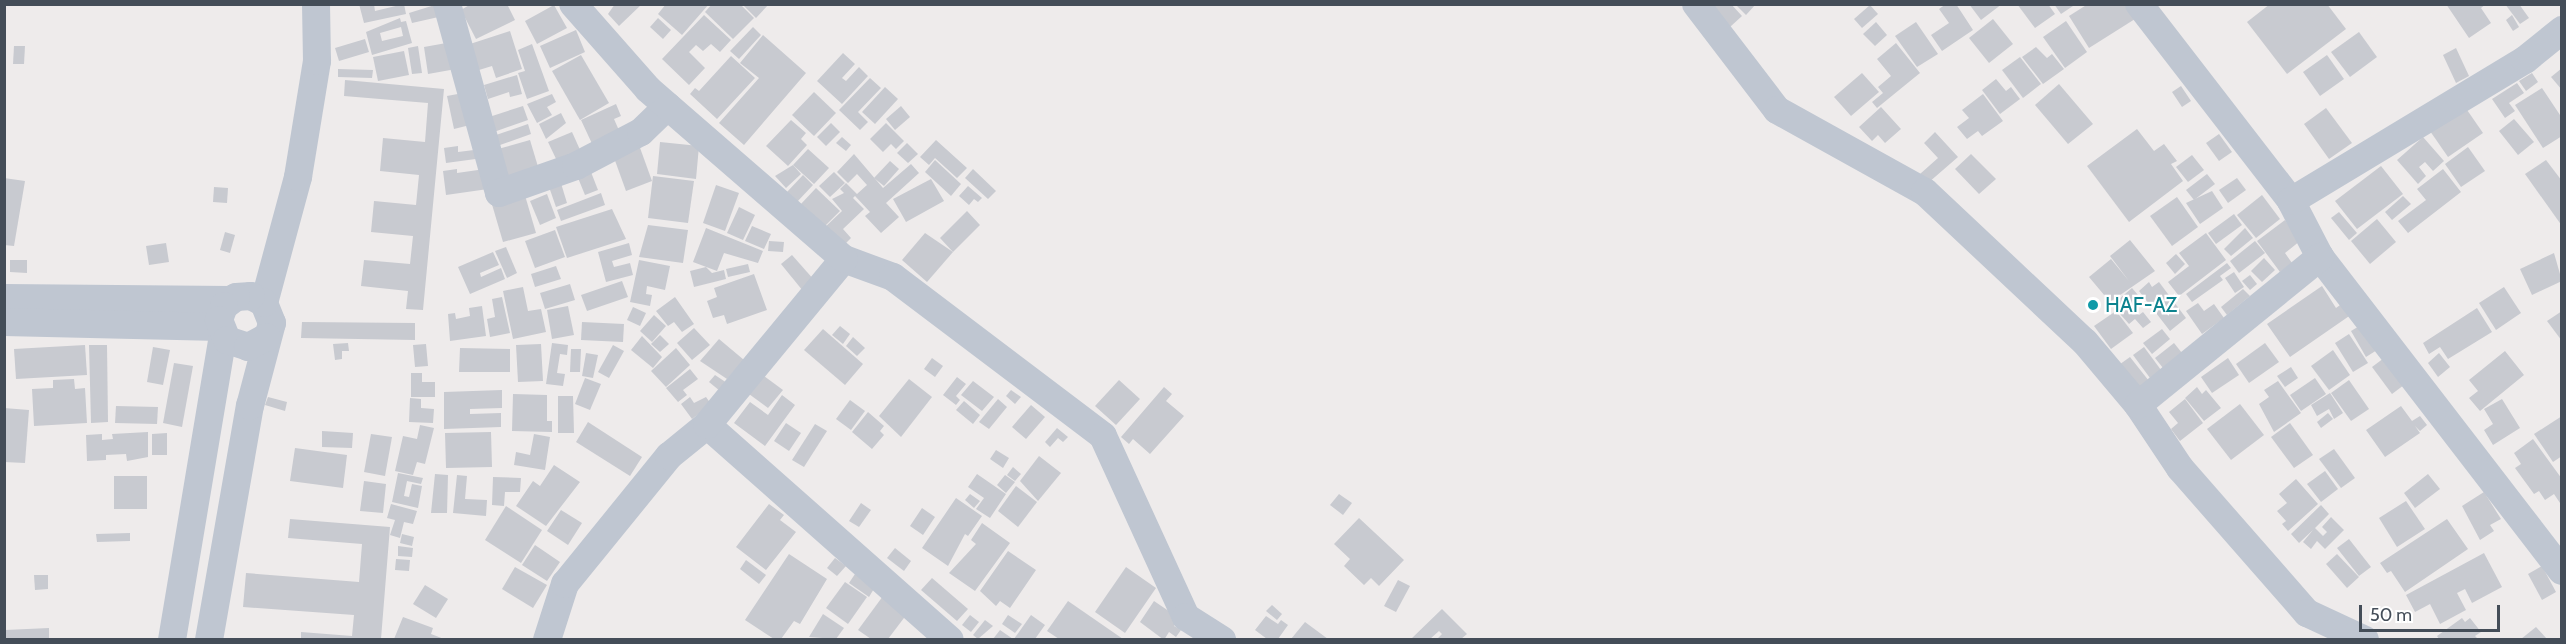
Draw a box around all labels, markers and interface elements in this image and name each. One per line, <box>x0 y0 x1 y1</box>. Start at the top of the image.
place label: HAF-AZ <box>2105 292 2177 318</box>
marker: HAF-AZ <box>2086 298 2100 312</box>
scale bar <box>2362 593 2503 631</box>
text: 50 m <box>2370 604 2412 626</box>

